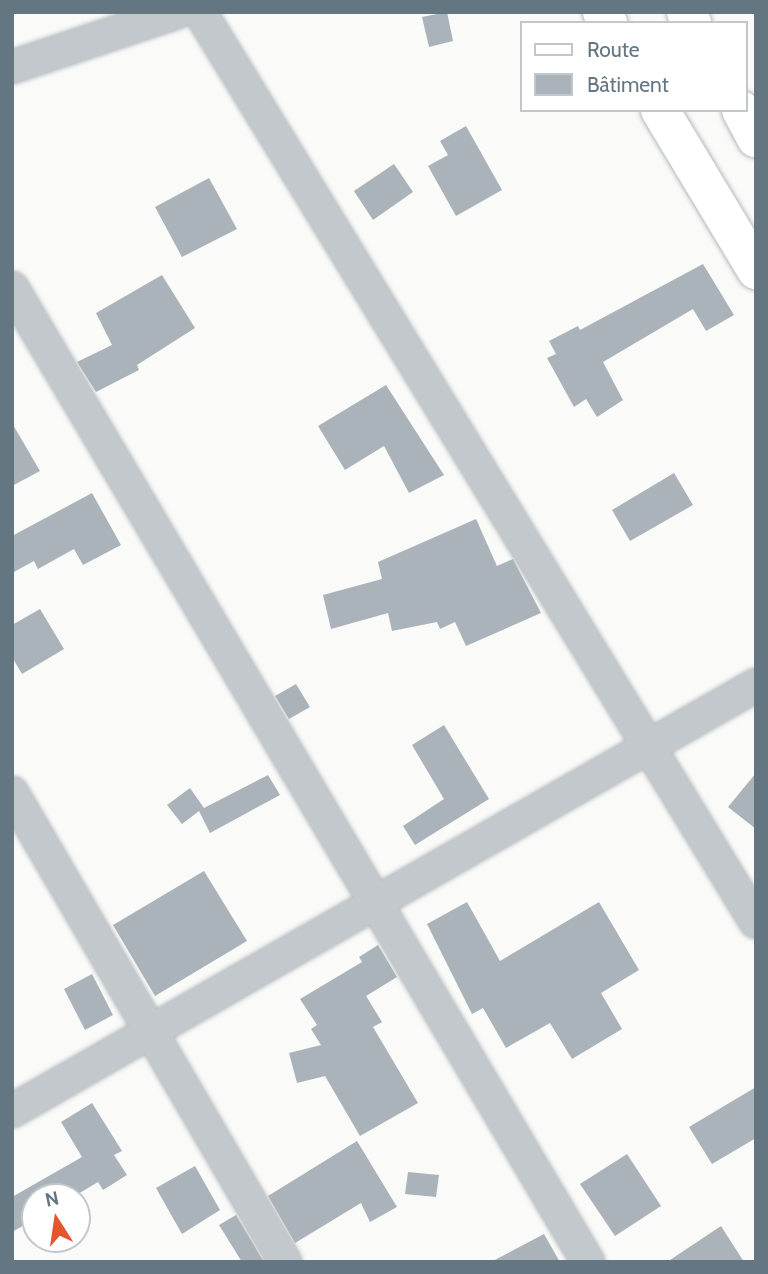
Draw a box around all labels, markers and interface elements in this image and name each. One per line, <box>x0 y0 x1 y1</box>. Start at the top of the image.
legend <box>520 21 747 112</box>
text: Route <box>587 37 640 62</box>
text: Bâtiment <box>587 72 669 97</box>
north arrow <box>21 1183 91 1253</box>
text: N <box>43 1186 61 1212</box>

